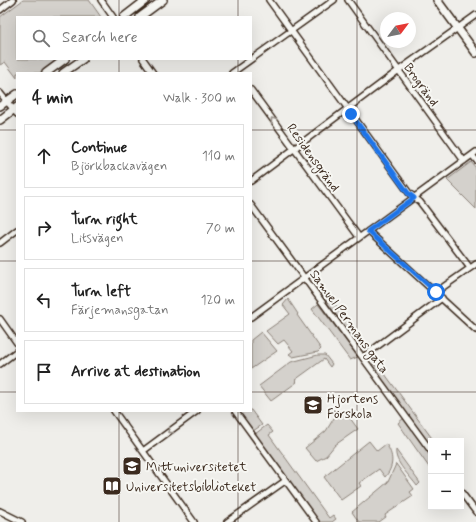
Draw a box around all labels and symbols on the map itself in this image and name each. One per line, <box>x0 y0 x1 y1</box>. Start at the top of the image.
north arrow <box>380 12 416 48</box>
street label: Brogränd <box>399 60 442 110</box>
route end <box>342 105 360 123</box>
one-way arrow <box>270 117 277 124</box>
street label: Residensgränd <box>282 121 343 196</box>
street label: Samuel Permans gata <box>305 267 392 378</box>
route start <box>427 283 445 301</box>
place label: Hjortens Förskola <box>327 391 378 423</box>
school or university icon: Hjortens Förskola <box>302 394 324 416</box>
one-way arrow <box>168 426 175 433</box>
school or university icon: Mittuniversitetet <box>121 455 143 477</box>
place label: Mittuniversitetet <box>146 459 247 476</box>
library icon: Universitetsbiblioteket <box>101 475 123 497</box>
place label: Universitetsbiblioteket <box>126 479 256 496</box>

